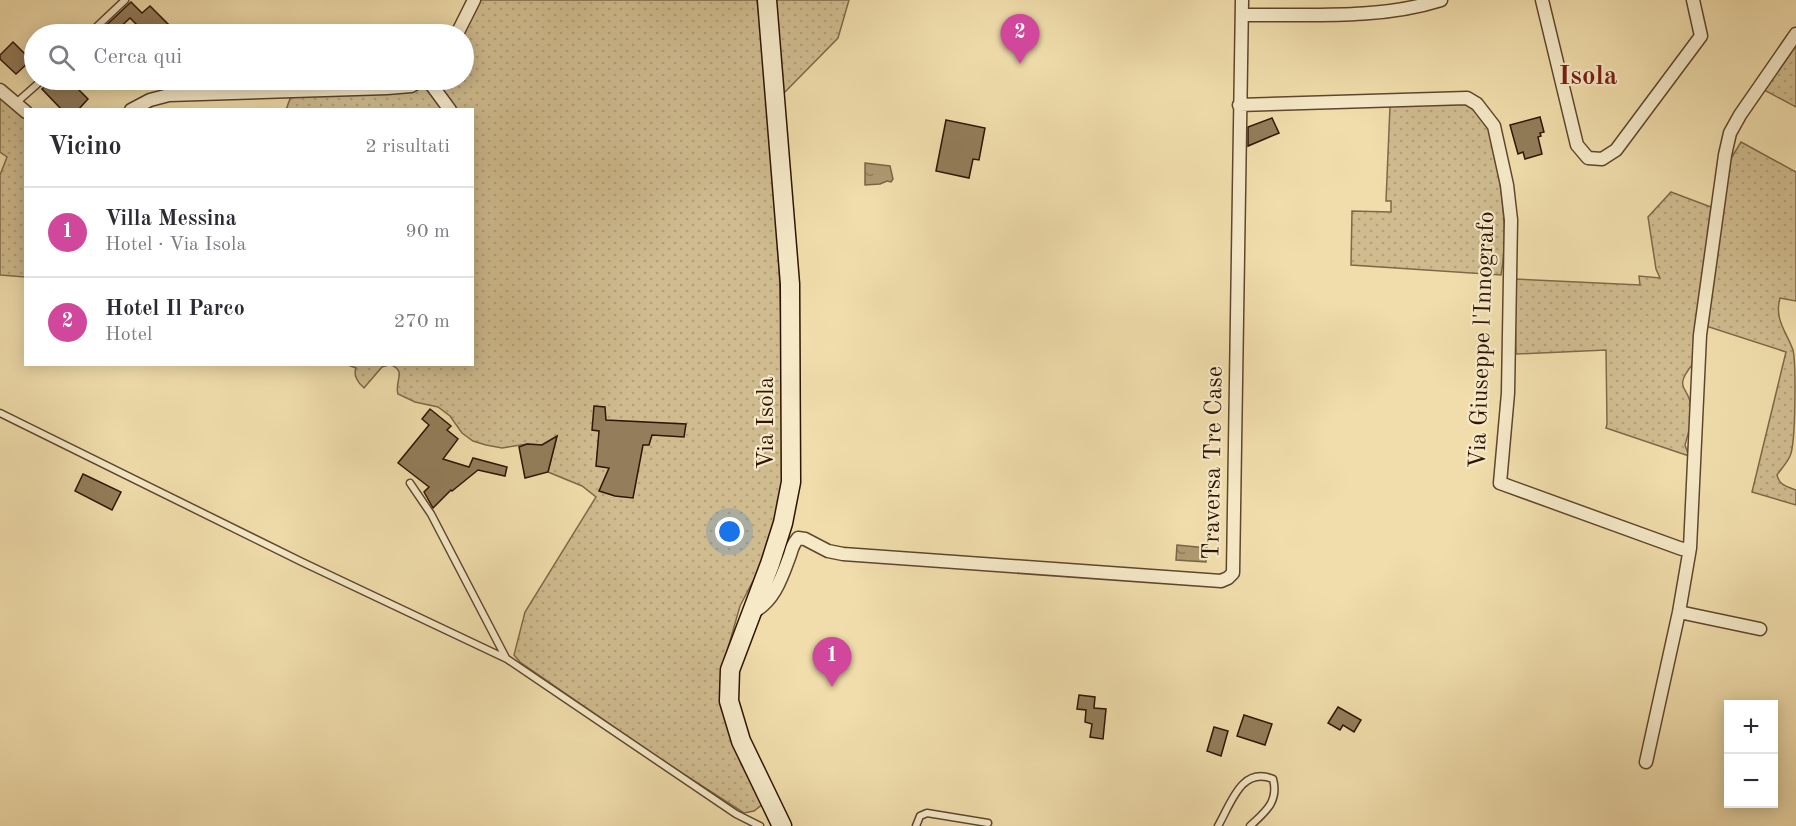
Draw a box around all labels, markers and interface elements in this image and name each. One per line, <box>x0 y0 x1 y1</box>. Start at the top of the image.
pin: 2 <box>1000 14 1040 64</box>
search box <box>24 24 474 90</box>
icon: search <box>45 41 78 74</box>
text: Cerca qui <box>93 46 182 68</box>
district label: Isola <box>1558 63 1618 90</box>
text: Vicino <box>48 134 122 160</box>
text: 2 risultati <box>365 137 450 157</box>
text: Villa Messina <box>105 208 237 230</box>
street label: Via Giuseppe l'Innografo <box>1467 211 1499 469</box>
text: 1 <box>62 222 73 242</box>
text: 90 m <box>405 222 450 242</box>
text: Hotel · Via Isola <box>105 235 246 255</box>
text: Hotel Il Parco <box>105 298 245 320</box>
text: 2 <box>62 312 73 332</box>
text: 270 m <box>394 312 450 332</box>
text: Hotel <box>105 325 152 345</box>
street label: Traversa Tre Case <box>1200 366 1228 560</box>
street label: Via Isola <box>755 377 779 469</box>
your location <box>715 517 744 546</box>
pin: 1 <box>812 638 852 687</box>
map controls <box>1724 700 1778 808</box>
button: + <box>1724 700 1778 754</box>
button: − <box>1724 754 1778 808</box>

